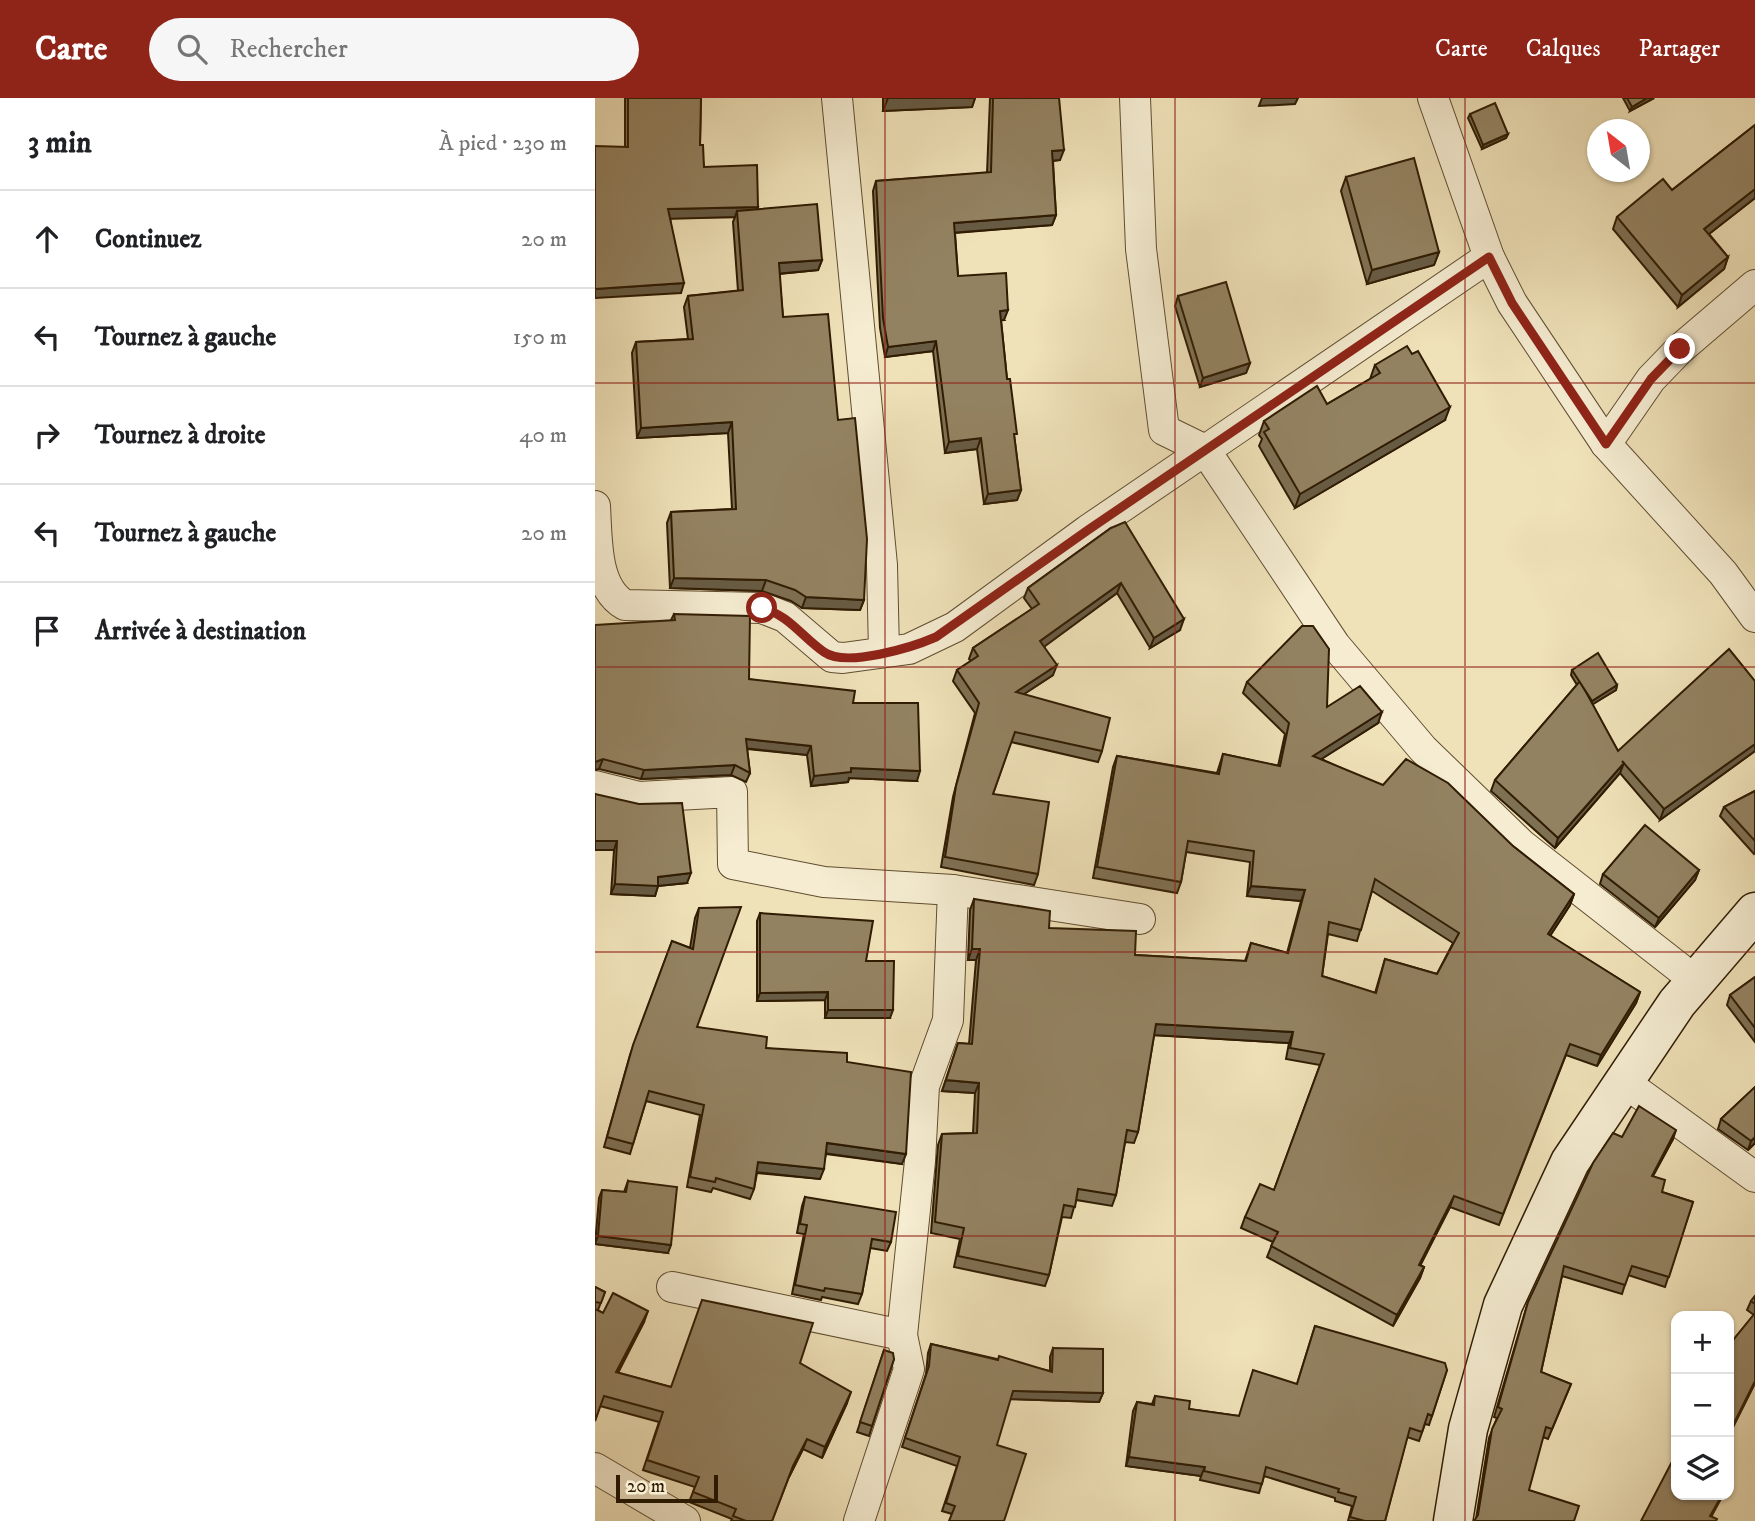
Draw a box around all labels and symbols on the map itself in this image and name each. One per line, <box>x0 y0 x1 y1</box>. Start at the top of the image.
north arrow <box>1587 119 1650 182</box>
route end <box>1664 333 1695 364</box>
route start <box>746 592 777 623</box>
scale bar <box>616 1472 717 1504</box>

